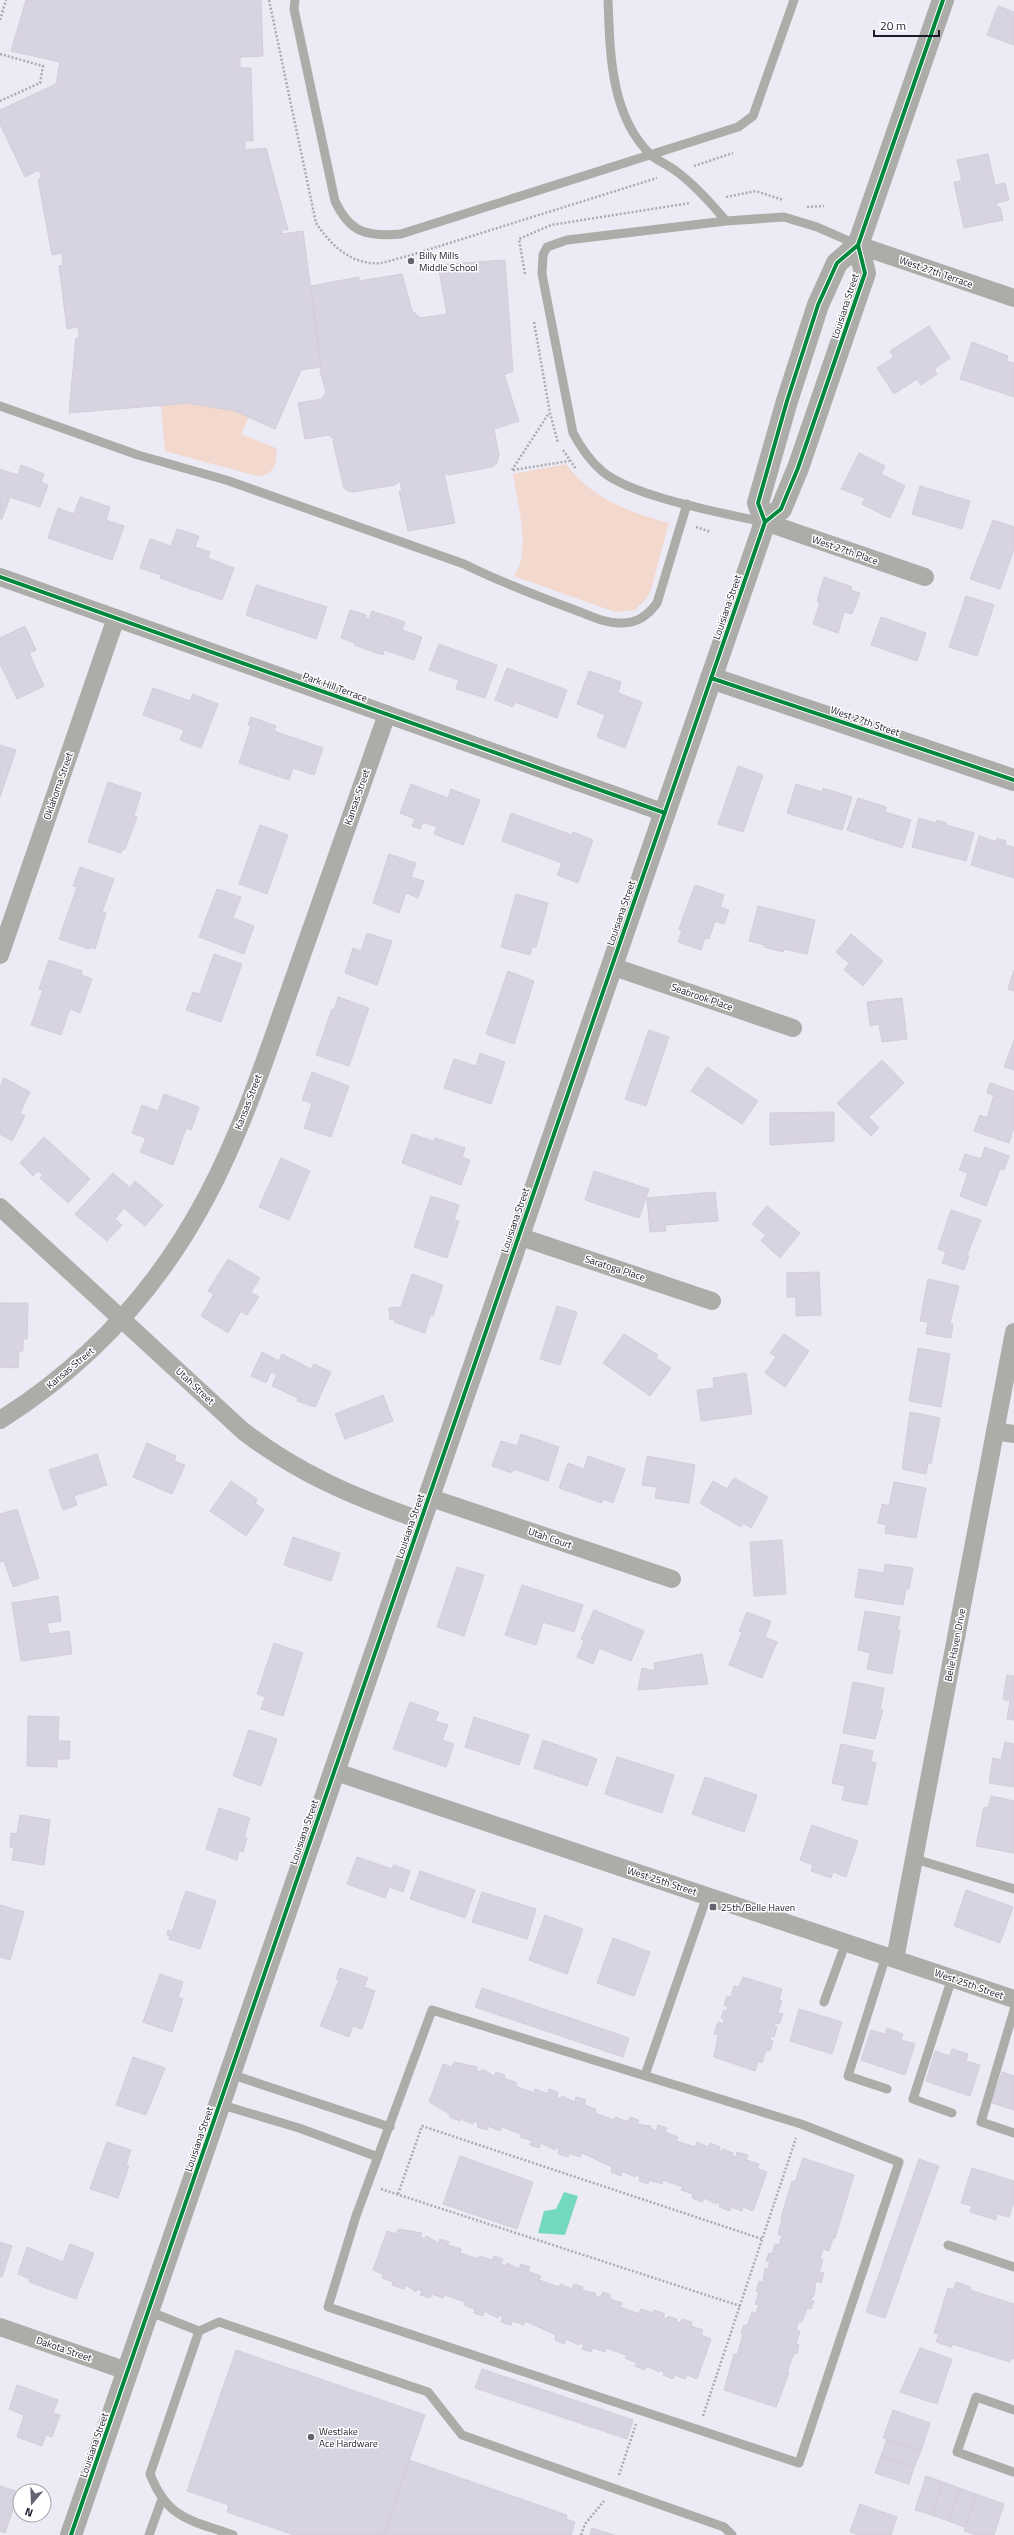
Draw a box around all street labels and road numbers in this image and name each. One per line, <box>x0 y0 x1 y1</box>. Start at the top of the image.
street label: West 27th Terrace <box>897 252 975 292</box>
street label: Louisiana Street <box>827 271 863 341</box>
street label: West 27th Place <box>810 532 880 568</box>
street label: Louisiana Street <box>709 572 745 641</box>
street label: Park Hill Terrace <box>301 668 369 706</box>
street label: West 27th Street <box>828 702 902 740</box>
street label: Oklahoma Street <box>39 750 77 822</box>
street label: Kansas Street <box>340 767 374 827</box>
street label: Louisiana Street <box>603 878 639 947</box>
street label: Seabrook Place <box>669 979 735 1015</box>
street label: Kansas Street <box>231 1072 266 1132</box>
street label: Louisiana Street <box>497 1185 533 1254</box>
street label: Saratoga Place <box>583 1251 647 1285</box>
street label: Kansas Street <box>43 1343 98 1393</box>
street label: Utah Street <box>172 1364 218 1408</box>
street label: Louisiana Street <box>392 1491 428 1560</box>
street label: Utah Court <box>526 1524 574 1553</box>
street label: Belle Haven Drive <box>941 1607 969 1683</box>
street label: Louisiana Street <box>286 1797 322 1866</box>
street label: West 25th Street <box>625 1863 699 1899</box>
street label: West 25th Street <box>932 1965 1006 2003</box>
street label: Louisiana Street <box>181 2104 217 2173</box>
street label: Dakota Street <box>34 2332 94 2366</box>
street label: Louisiana Street <box>76 2410 112 2479</box>

